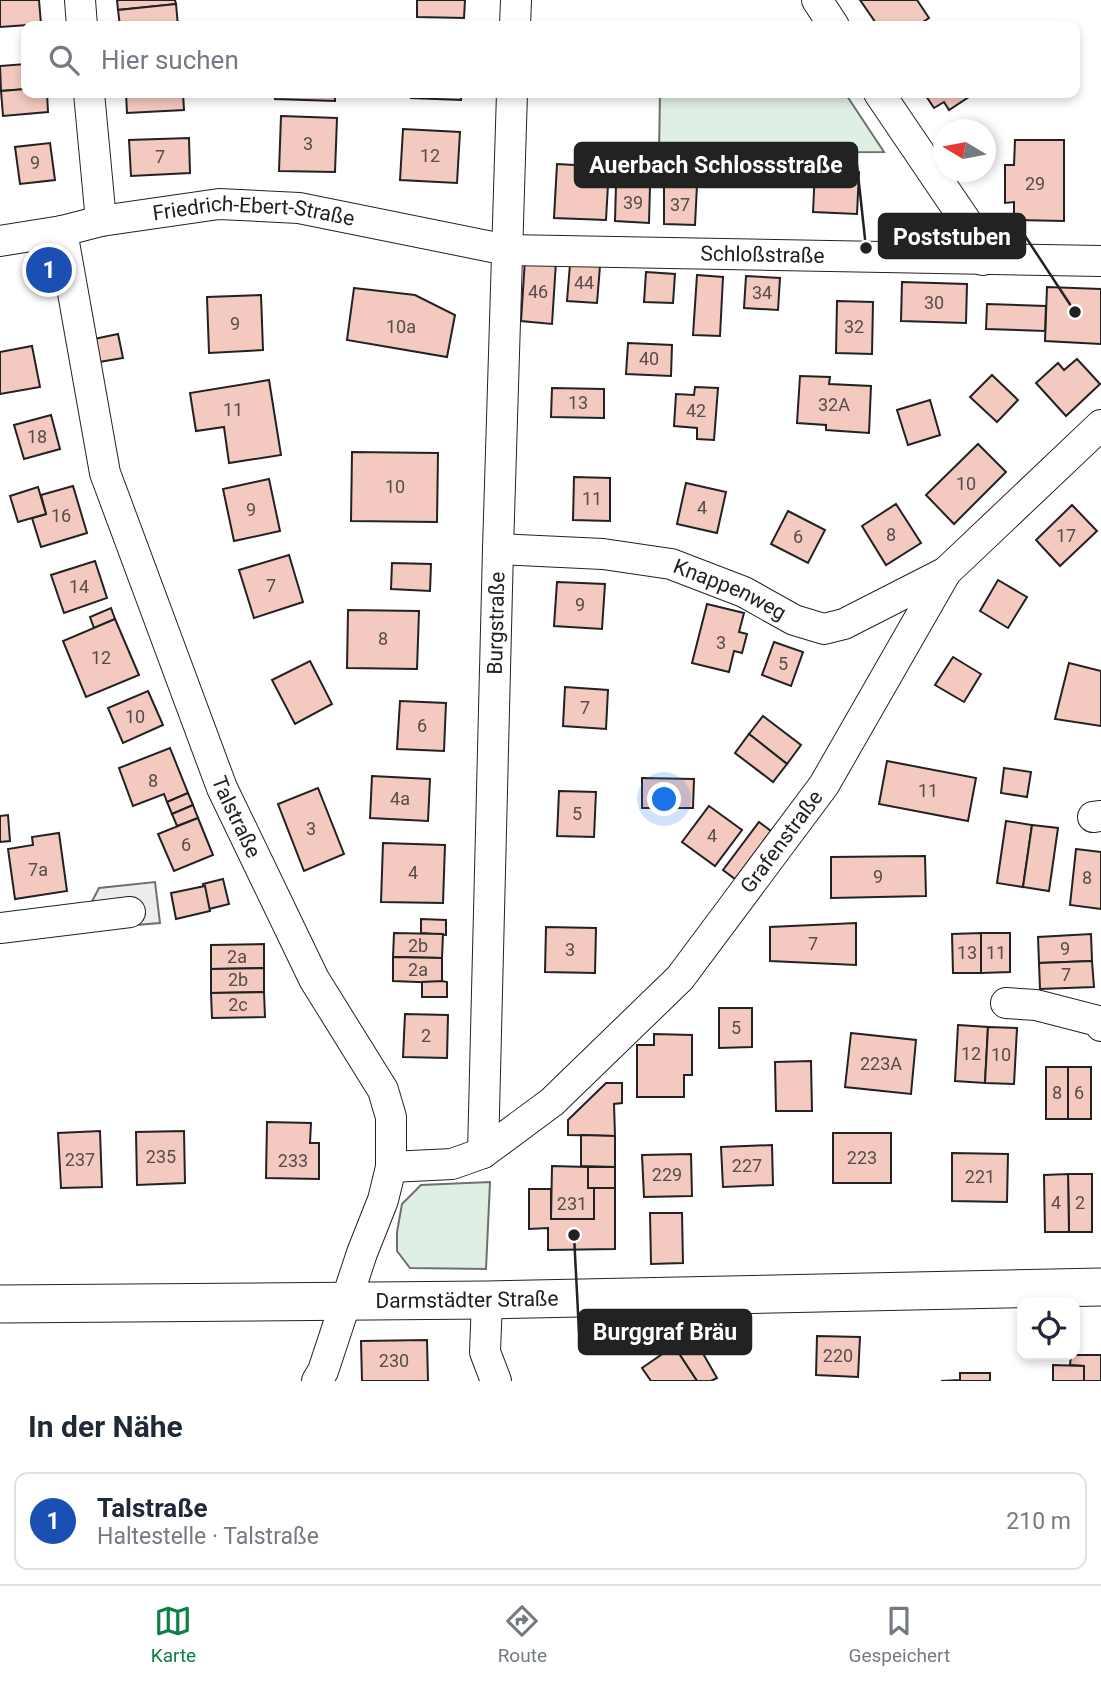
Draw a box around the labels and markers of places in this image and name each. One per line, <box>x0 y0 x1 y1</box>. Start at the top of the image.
callout: Auerbach Schlossstraße <box>575 143 857 187</box>
callout: Poststuben <box>879 214 1025 258</box>
pin: 1 <box>26 244 72 296</box>
callout: Burggraf Bräu <box>579 1310 751 1354</box>

